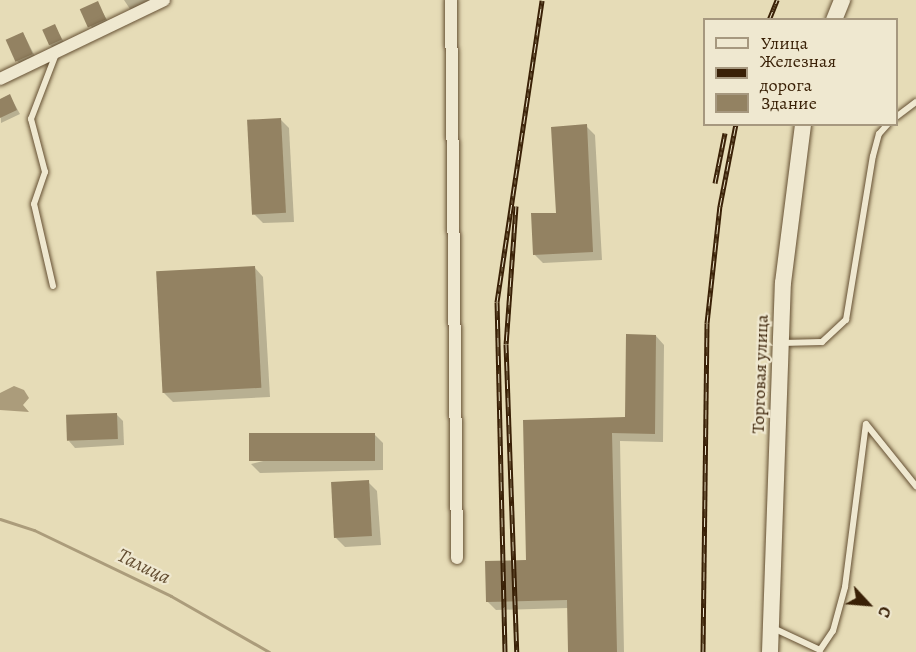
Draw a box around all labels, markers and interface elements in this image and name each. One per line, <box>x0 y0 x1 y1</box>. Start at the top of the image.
legend <box>703 18 898 126</box>
text: Улица <box>761 31 808 55</box>
text: Железная дорога <box>760 49 836 97</box>
text: Здание <box>761 91 817 115</box>
street label: Торговая улица <box>747 314 773 434</box>
water label: Талица <box>114 543 174 589</box>
north arrow <box>838 574 898 634</box>
text: С <box>872 603 896 621</box>

